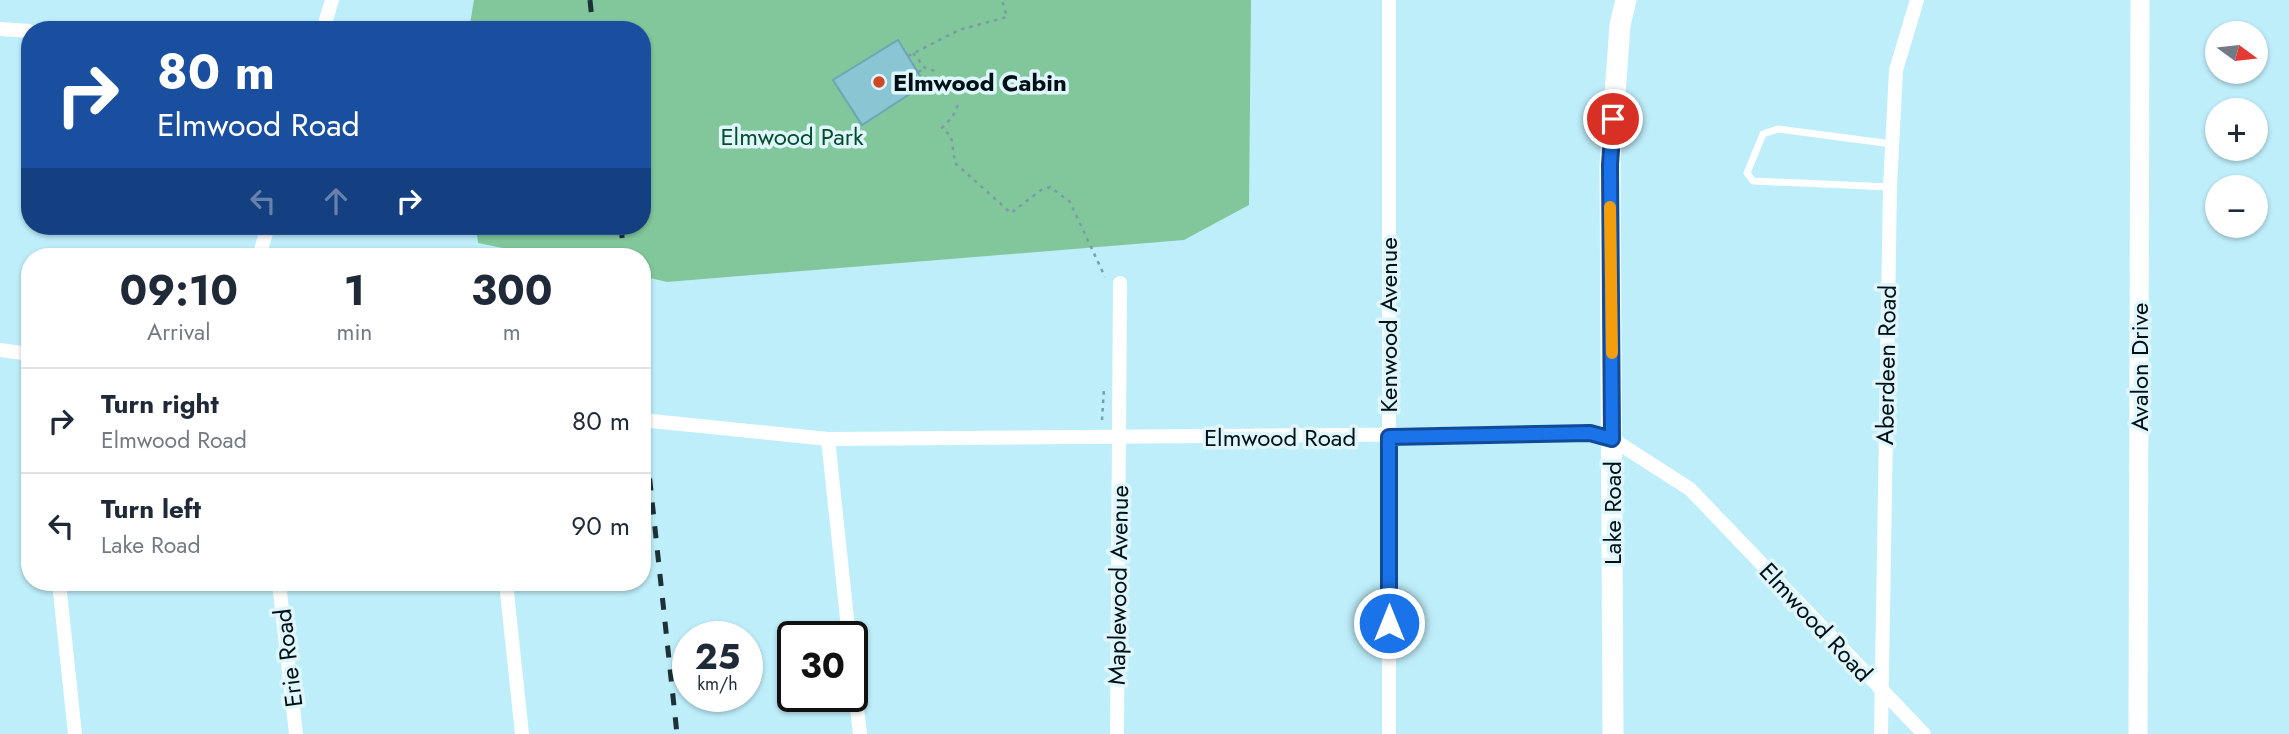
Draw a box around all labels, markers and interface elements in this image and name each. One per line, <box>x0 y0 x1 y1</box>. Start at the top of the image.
north arrow <box>2205 21 2268 84</box>
map controls <box>2205 21 2268 238</box>
text: 80 m <box>157 37 275 107</box>
icon: right <box>42 49 133 140</box>
place label: Elmwood Cabin <box>893 65 1067 100</box>
marker: Elmwood Cabin <box>871 74 887 90</box>
pin <box>1583 89 1643 149</box>
button: + <box>2205 98 2268 161</box>
icon: arrive <box>1594 100 1632 138</box>
text: Elmwood Road <box>157 102 360 148</box>
park label: Elmwood Park <box>720 119 864 154</box>
button: − <box>2205 175 2268 238</box>
icon: left <box>244 182 282 220</box>
icon: ahead <box>317 182 355 220</box>
icon: right <box>390 182 428 220</box>
street label: Kenwood Avenue <box>1371 237 1406 413</box>
text: 09:10 <box>119 260 238 321</box>
text: 1 <box>344 260 365 321</box>
text: 300 <box>471 260 553 321</box>
street label: Aberdeen Road <box>1867 285 1905 445</box>
street label: Avalon Drive <box>2122 303 2157 431</box>
text: Arrival <box>147 315 210 349</box>
text: min <box>336 315 372 349</box>
text: m <box>503 315 521 349</box>
text: Turn right <box>101 385 219 423</box>
icon: right <box>42 402 80 440</box>
text: 80 m <box>572 402 630 440</box>
street label: Elmwood Road <box>1204 420 1356 455</box>
text: Elmwood Road <box>101 423 247 457</box>
street label: Lake Road <box>1595 461 1630 565</box>
street label: Maplewood Avenue <box>1099 485 1137 685</box>
text: Turn left <box>101 490 201 528</box>
icon: left <box>42 507 80 545</box>
text: 90 m <box>571 507 630 545</box>
text: Lake Road <box>101 528 201 562</box>
street label: Elmwood Road <box>1751 554 1881 690</box>
position arrow <box>1352 586 1426 660</box>
street label: Erie Road <box>265 607 311 709</box>
speed limit sign: 30 <box>777 621 868 712</box>
text: 25 <box>695 632 740 682</box>
text: km/h <box>697 671 738 697</box>

